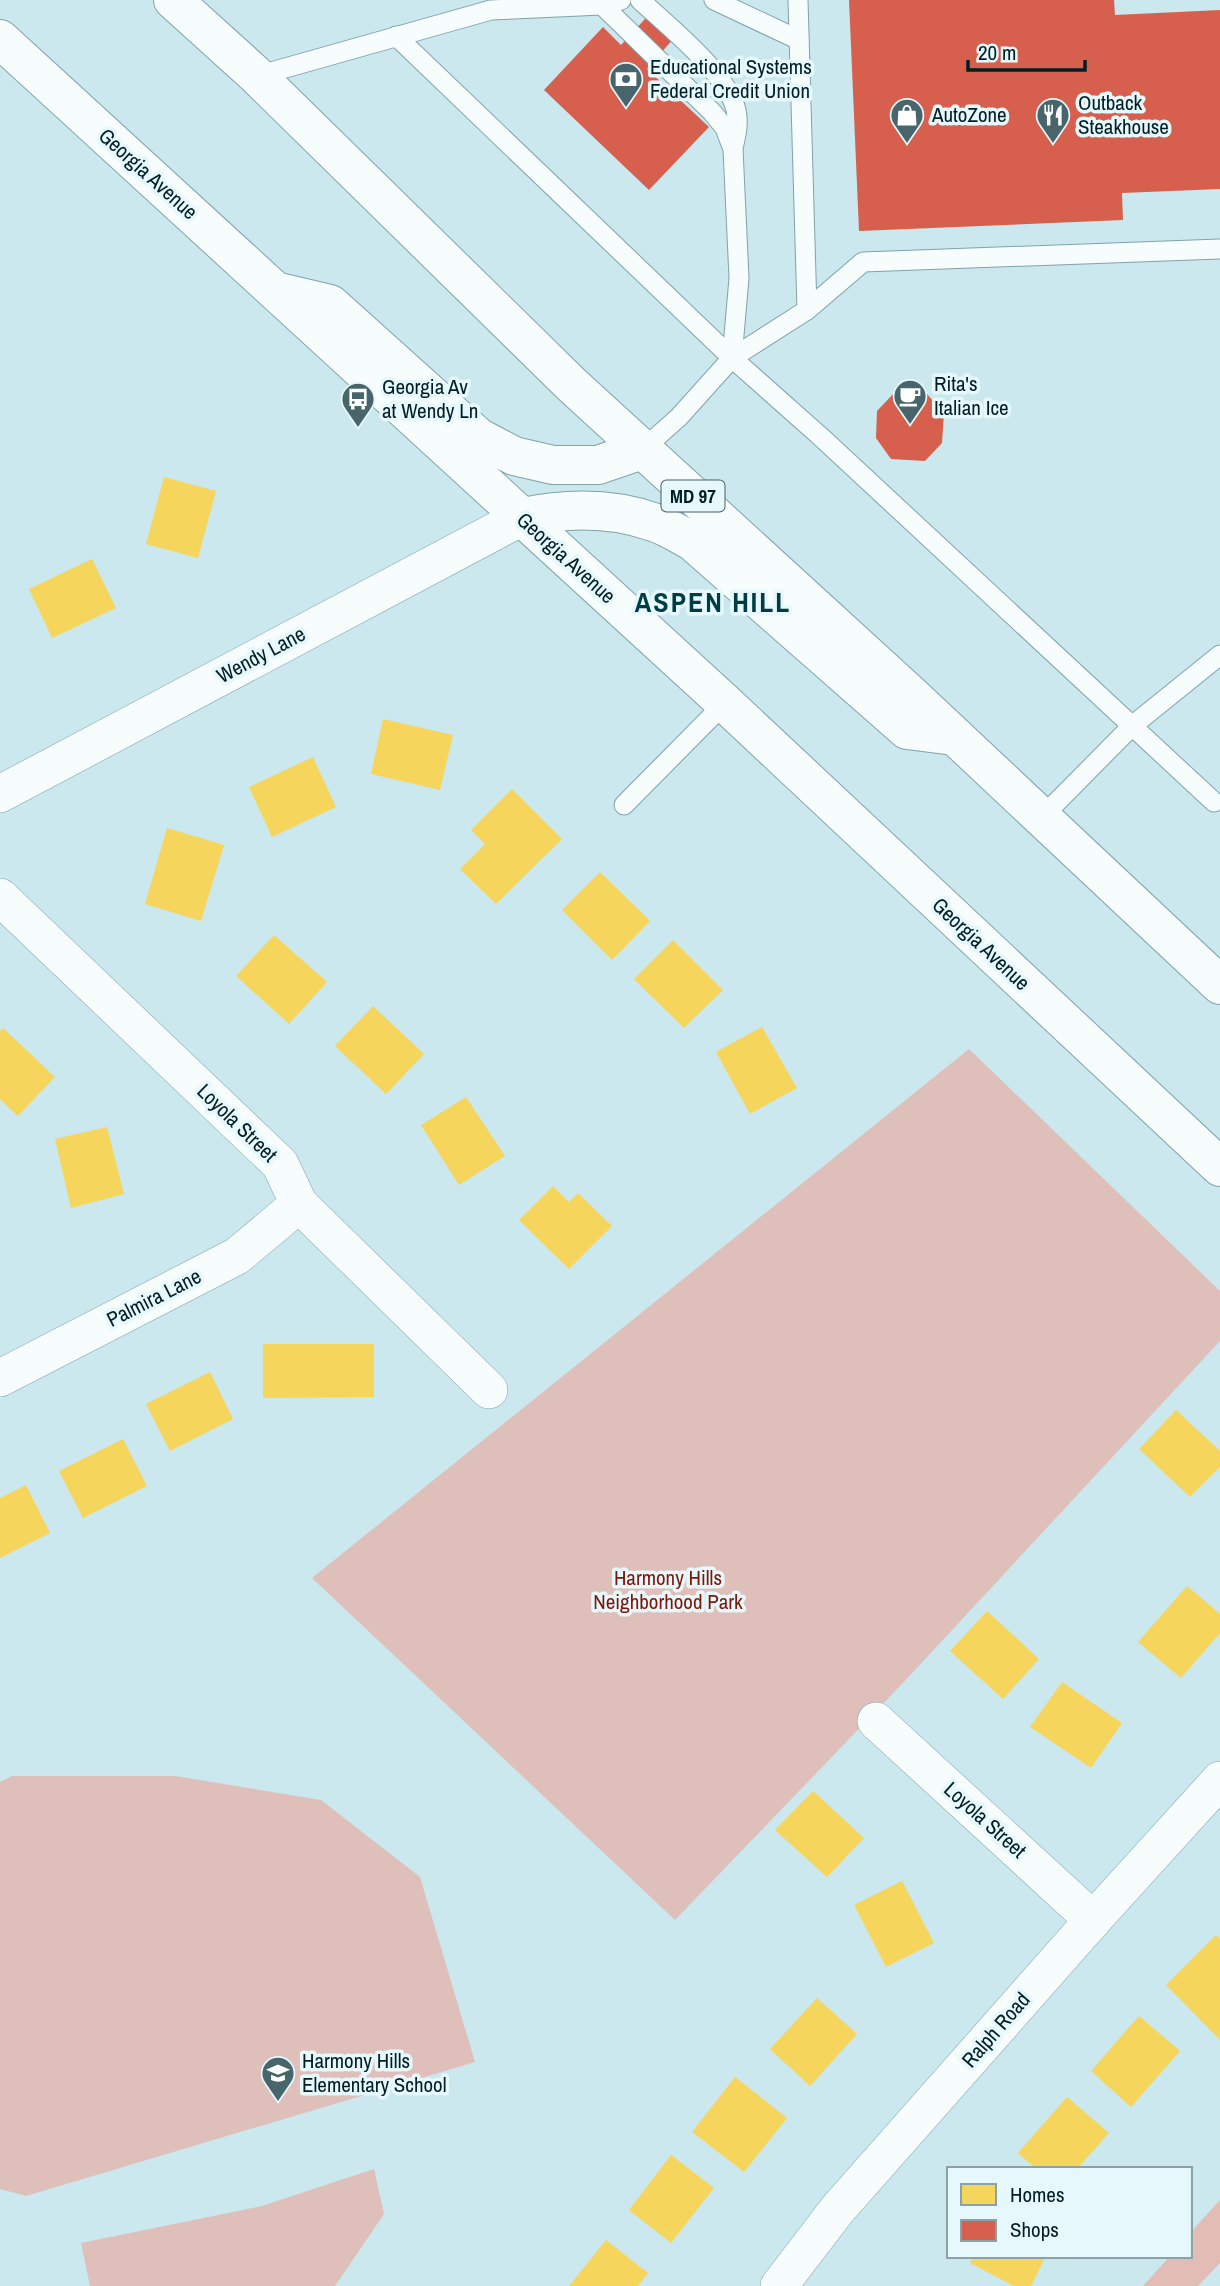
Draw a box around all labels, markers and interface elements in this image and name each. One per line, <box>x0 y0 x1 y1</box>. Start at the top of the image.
scale bar <box>968 28 1085 72</box>
text: 20 m <box>978 38 1016 67</box>
place label: Educational Systems Federal Credit Union <box>650 52 812 105</box>
bank icon: Educational Systems Federal Credit Union <box>607 60 645 109</box>
place label: Outback Steakhouse <box>1078 88 1169 141</box>
shop icon: AutoZone <box>888 96 926 145</box>
restaurant icon: Outback Steakhouse <box>1034 96 1072 145</box>
place label: AutoZone <box>931 100 1007 129</box>
street label: Georgia Avenue <box>92 121 204 226</box>
place label: Rita's Italian Ice <box>934 369 1009 422</box>
place label: Georgia Av at Wendy Ln <box>382 372 478 425</box>
cafe icon: Rita's Italian Ice <box>891 377 929 426</box>
bus stop icon: Georgia Av at Wendy Ln <box>339 380 377 429</box>
road number: MD 97 <box>662 481 724 512</box>
street label: Georgia Avenue <box>510 505 622 610</box>
district label: ASPEN HILL <box>635 583 791 621</box>
street label: Wendy Lane <box>211 619 310 690</box>
street label: Georgia Avenue <box>926 891 1037 997</box>
street label: Loyola Street <box>191 1077 284 1168</box>
street label: Palmira Lane <box>102 1261 206 1334</box>
park label: Harmony Hills Neighborhood Park <box>593 1563 743 1616</box>
street label: Loyola Street <box>938 1775 1033 1864</box>
street label: Ralph Road <box>955 1986 1036 2074</box>
place label: Harmony Hills Elementary School <box>302 2046 447 2099</box>
school or university icon: Harmony Hills Elementary School <box>259 2054 297 2103</box>
legend <box>947 2167 1192 2258</box>
text: Homes <box>1010 2180 1065 2209</box>
text: Shops <box>1010 2215 1059 2244</box>

